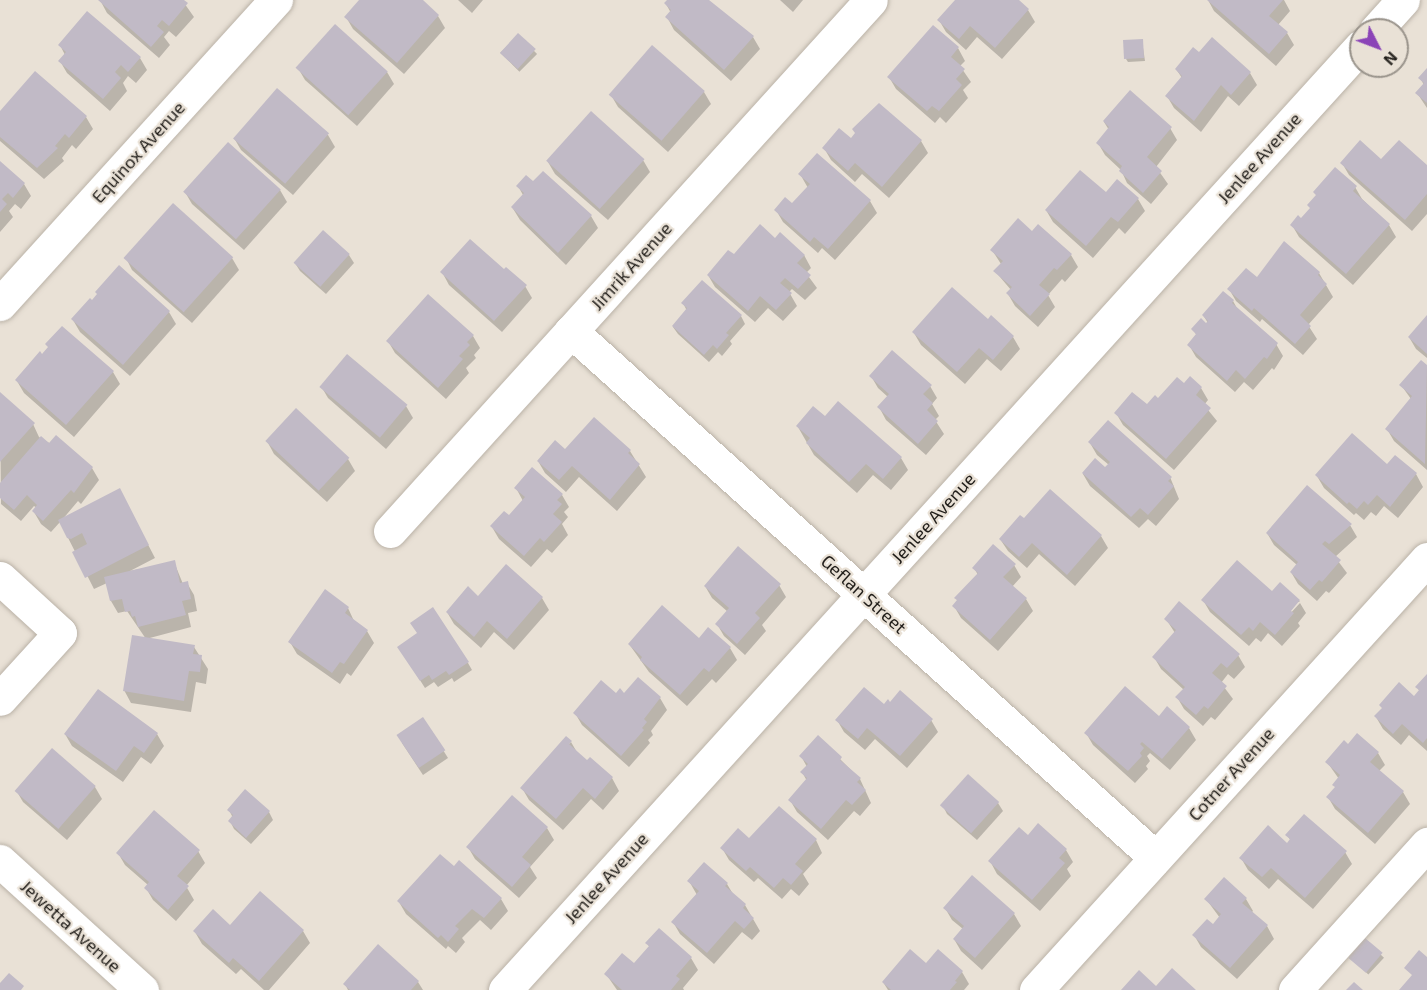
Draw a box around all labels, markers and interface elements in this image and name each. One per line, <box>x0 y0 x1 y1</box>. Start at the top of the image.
north arrow <box>1349 18 1409 78</box>
text: N <box>1380 48 1402 70</box>
street label: Equinox Avenue <box>87 97 189 207</box>
street label: Jenlee Avenue <box>1212 108 1306 208</box>
street label: Jimrik Avenue <box>586 217 676 315</box>
street label: Jenlee Avenue <box>886 468 980 568</box>
street label: Geflan Street <box>817 550 911 638</box>
street label: Cotner Avenue <box>1183 723 1279 825</box>
street label: Jenlee Avenue <box>559 828 653 928</box>
street label: Jewetta Avenue <box>16 875 126 977</box>

